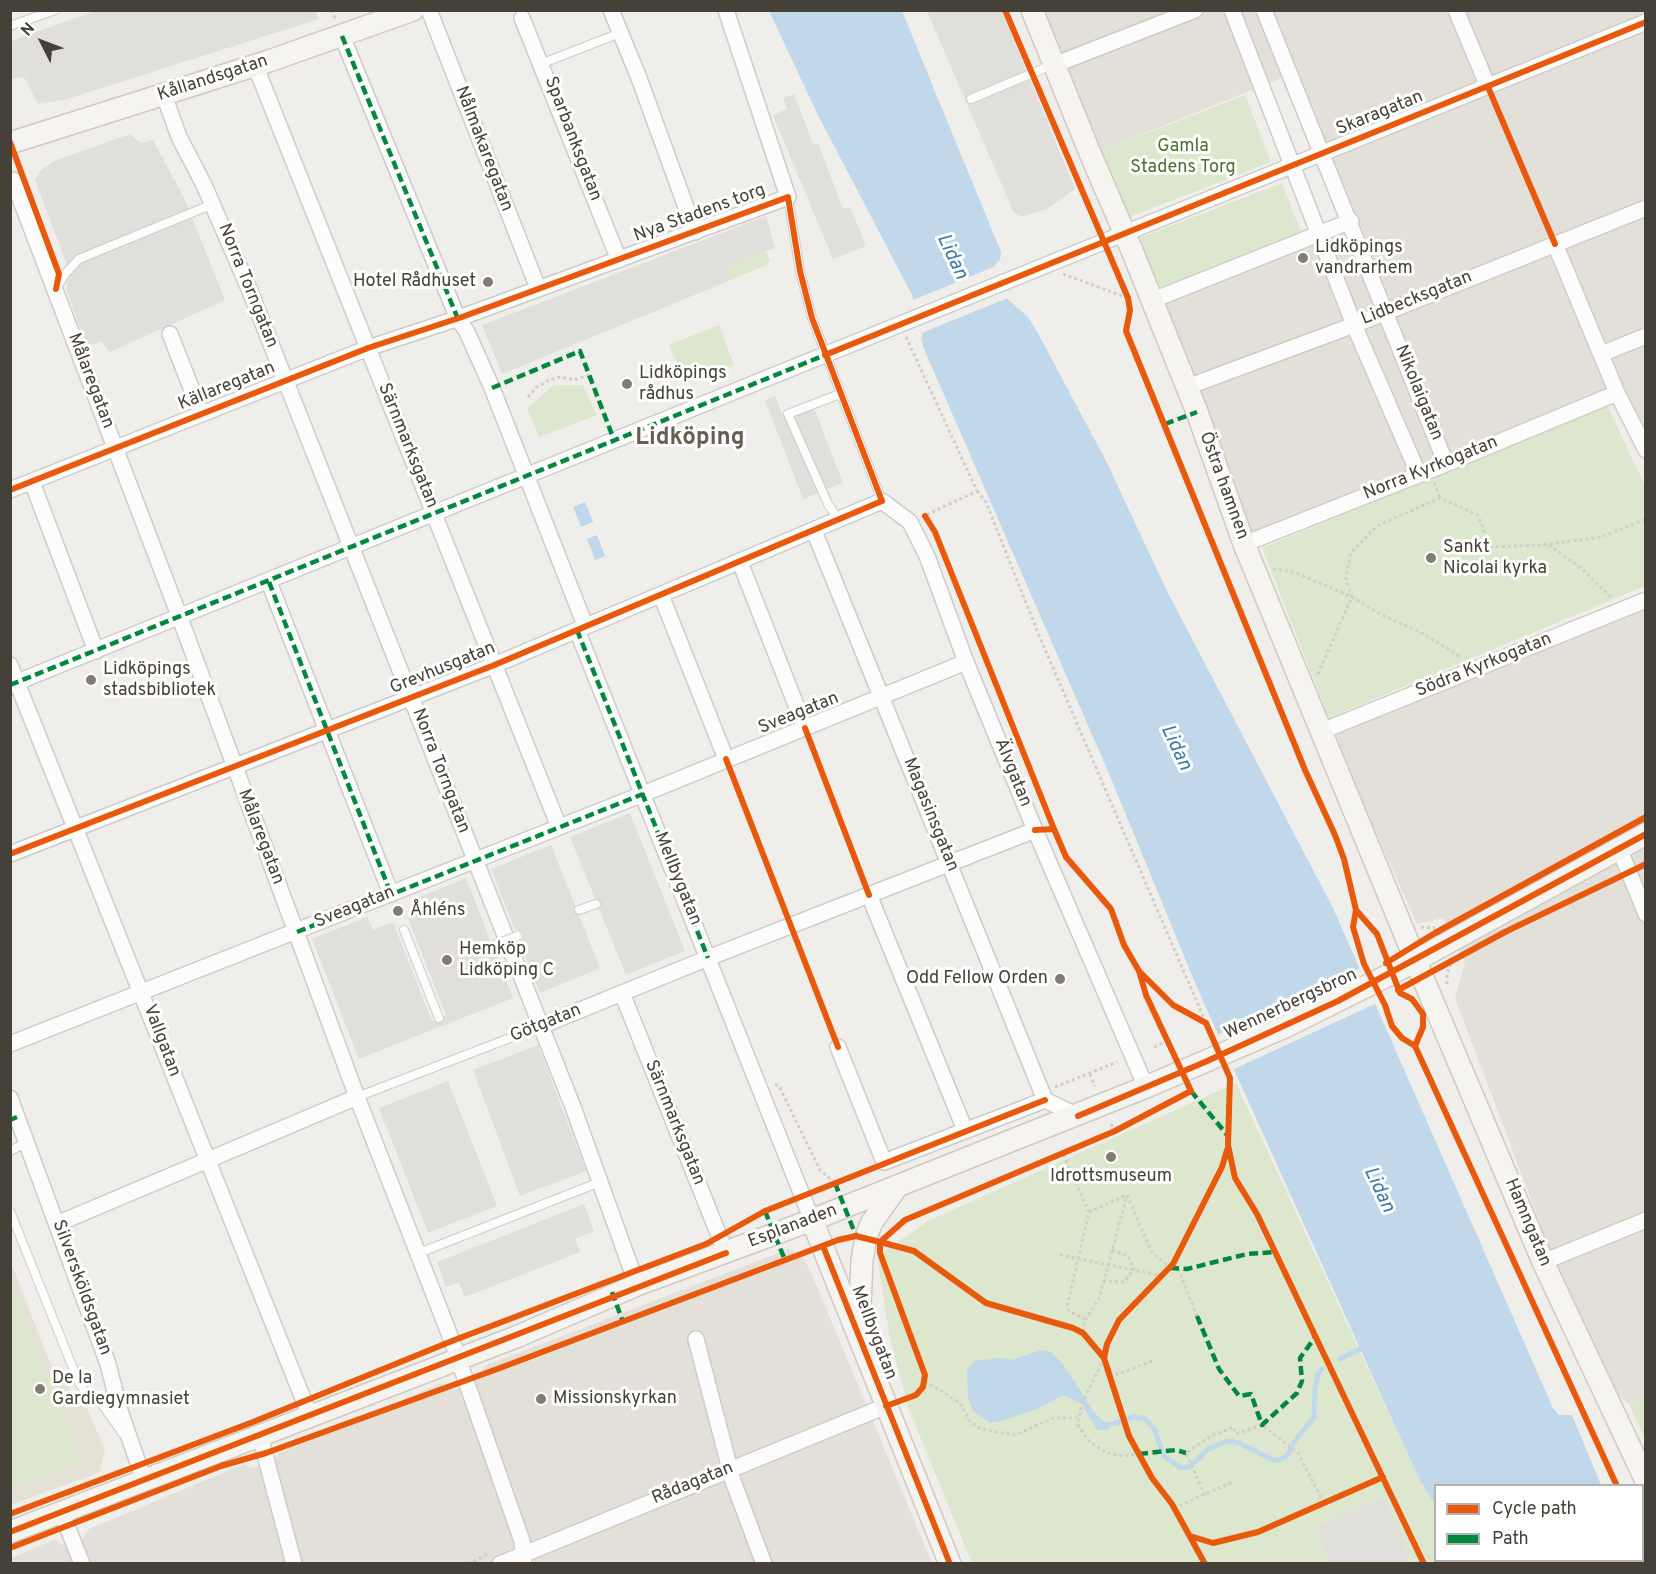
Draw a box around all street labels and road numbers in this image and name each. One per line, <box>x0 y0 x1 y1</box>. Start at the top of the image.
street label: Kållandsgatan <box>155 51 271 107</box>
street label: Sparbanksgatan <box>538 74 606 204</box>
street label: Nålmakaregatan <box>449 83 517 215</box>
street label: Skaragatan <box>1333 87 1427 141</box>
street label: Nya Stadens torg <box>631 180 769 248</box>
street label: Norra Torngatan <box>212 221 282 351</box>
street label: Lidbecksgatan <box>1358 267 1476 331</box>
street label: Målaregatan <box>62 330 118 432</box>
street label: Nikolaigatan <box>1389 342 1447 444</box>
street label: Källaregatan <box>175 358 279 416</box>
street label: Särnmarksgatan <box>372 380 442 512</box>
street label: Östra hamnen <box>1193 429 1253 543</box>
street label: Norra Kyrkogatan <box>1361 432 1501 506</box>
street label: Södra Kyrkogatan <box>1413 629 1555 703</box>
street label: Grevhusgatan <box>387 638 499 700</box>
street label: Sveagatan <box>756 688 842 740</box>
street label: Norra Torngatan <box>406 705 474 837</box>
street label: Älvgatan <box>989 736 1035 810</box>
street label: Magasinsgatan <box>897 755 963 875</box>
street label: Målaregatan <box>232 786 288 888</box>
street label: Mellbygatan <box>648 829 706 929</box>
street label: Sveagatan <box>312 882 398 934</box>
street label: Wennerbergsbron <box>1221 965 1361 1045</box>
street label: Götgatan <box>507 1000 585 1048</box>
street label: Vallgatan <box>137 1002 185 1080</box>
street label: Särnmarksgatan <box>639 1057 709 1189</box>
street label: Hamngatan <box>1499 1176 1555 1270</box>
street label: Esplanaden <box>745 1200 841 1254</box>
street label: Silversköldsgatan <box>47 1217 115 1359</box>
street label: Mellbygatan <box>845 1283 901 1383</box>
street label: Rådagatan <box>649 1458 737 1510</box>

